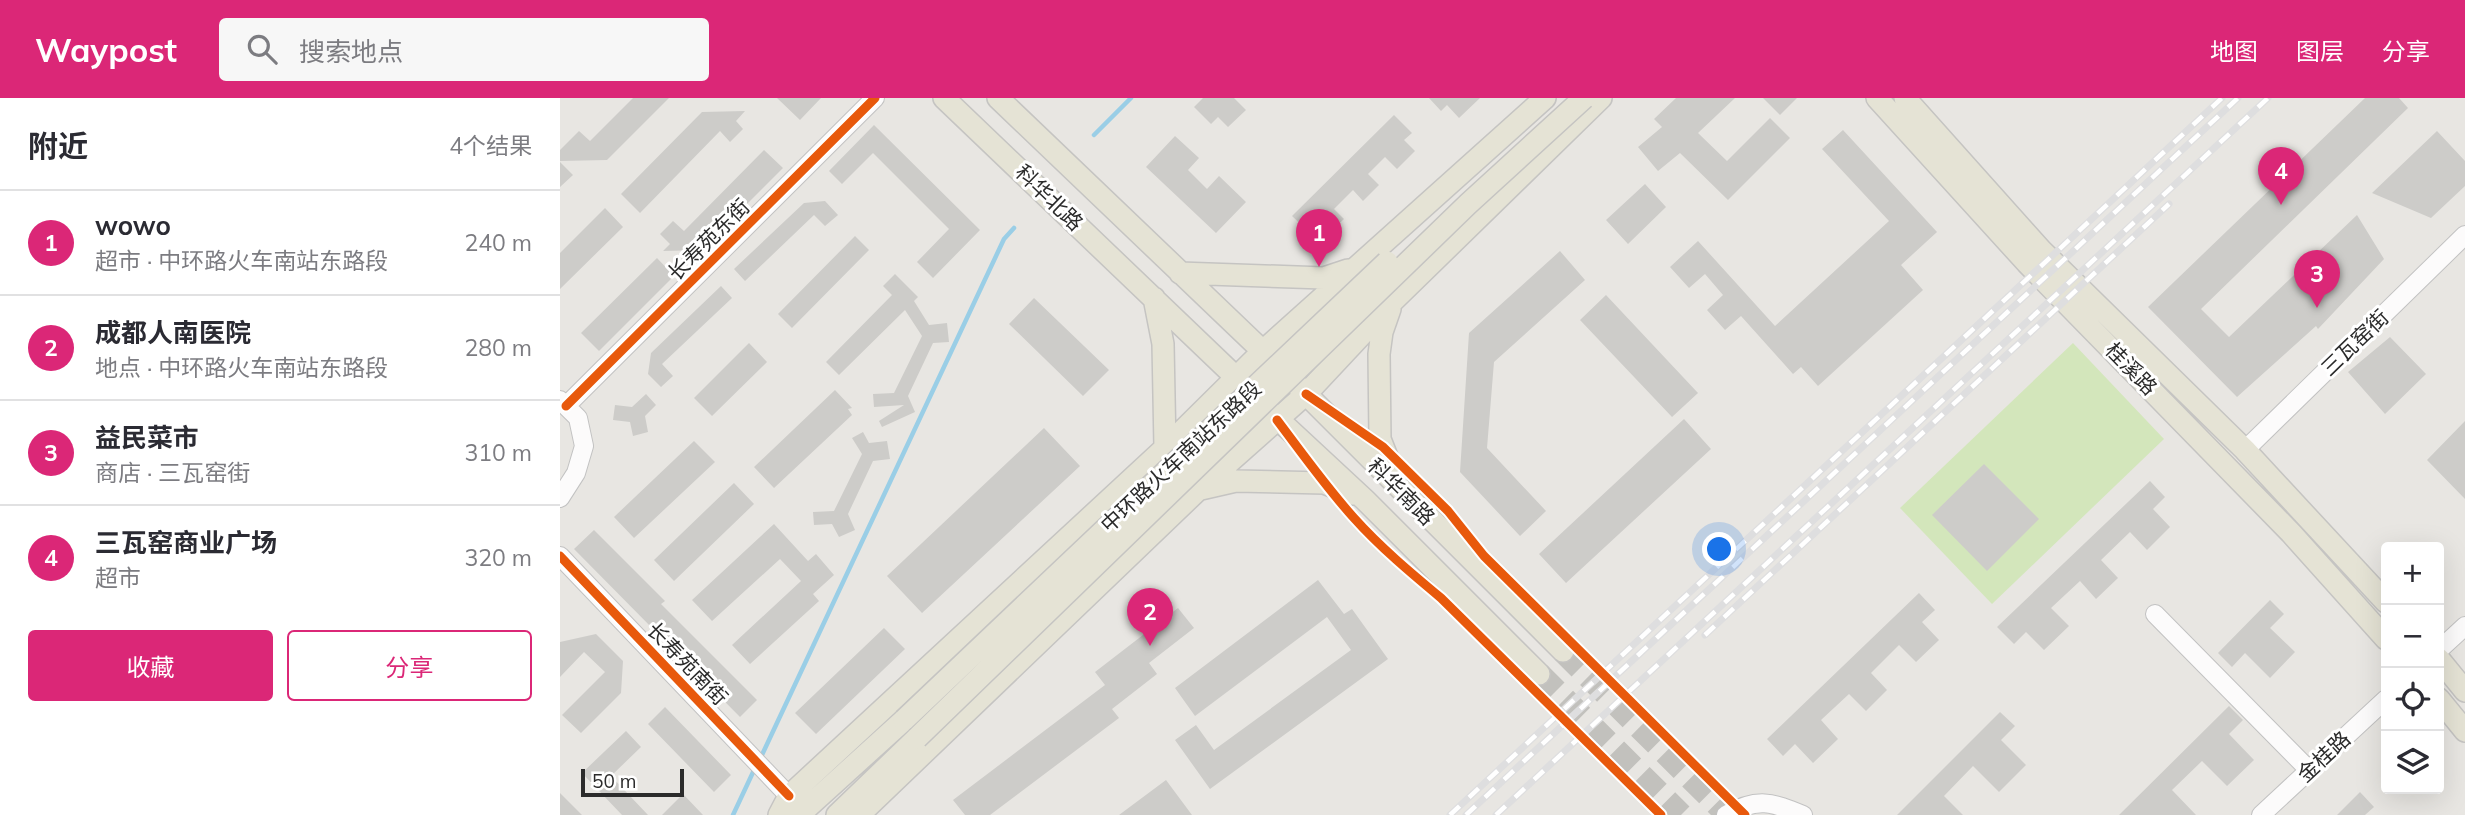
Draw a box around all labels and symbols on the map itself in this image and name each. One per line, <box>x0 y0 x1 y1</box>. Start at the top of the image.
pin: 4 <box>2258 147 2304 205</box>
street label: 科华北路 <box>1010 159 1089 236</box>
street label: 长寿苑东街 <box>662 193 755 286</box>
pin: 1 <box>1296 209 1342 267</box>
pin: 3 <box>2294 250 2340 308</box>
street label: 三瓦窑街 <box>2315 304 2394 381</box>
street label: 桂溪路 <box>2100 337 2163 400</box>
street label: 中环路火车南站东路段 <box>1095 375 1266 537</box>
street label: 科华南路 <box>1363 452 1441 530</box>
your location <box>1702 532 1736 566</box>
pin: 2 <box>1127 588 1173 646</box>
street label: 长寿苑南街 <box>642 617 734 710</box>
street label: 金桂路 <box>2291 725 2355 787</box>
scale bar <box>581 766 684 798</box>

